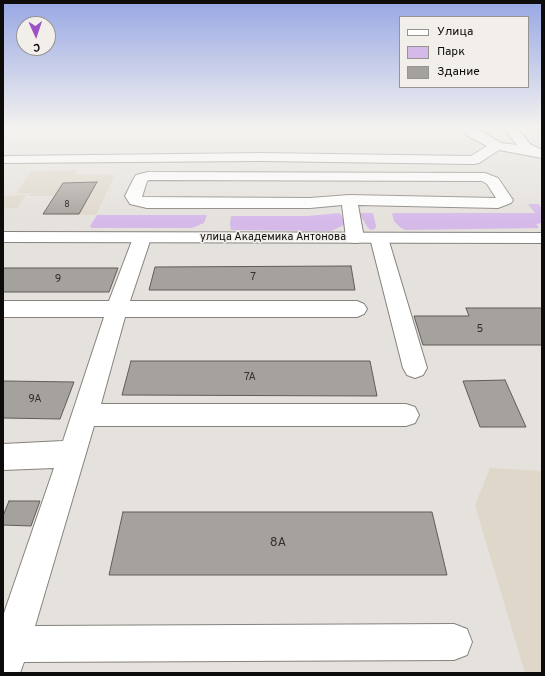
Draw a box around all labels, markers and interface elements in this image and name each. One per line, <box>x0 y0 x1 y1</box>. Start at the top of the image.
north arrow <box>16 16 56 56</box>
legend <box>399 16 529 88</box>
text: Улица <box>437 24 473 40</box>
text: С <box>33 40 40 54</box>
text: Парк <box>437 44 465 60</box>
text: Здание <box>437 64 480 80</box>
house number: 8 <box>64 200 70 210</box>
street label: улица Академика Антонова <box>200 231 346 245</box>
house number: 7 <box>250 271 256 285</box>
house number: 9 <box>55 273 61 287</box>
house number: 5 <box>477 323 483 337</box>
house number: 7А <box>244 371 256 385</box>
house number: 9А <box>28 393 42 407</box>
house number: 8А <box>270 535 286 551</box>

